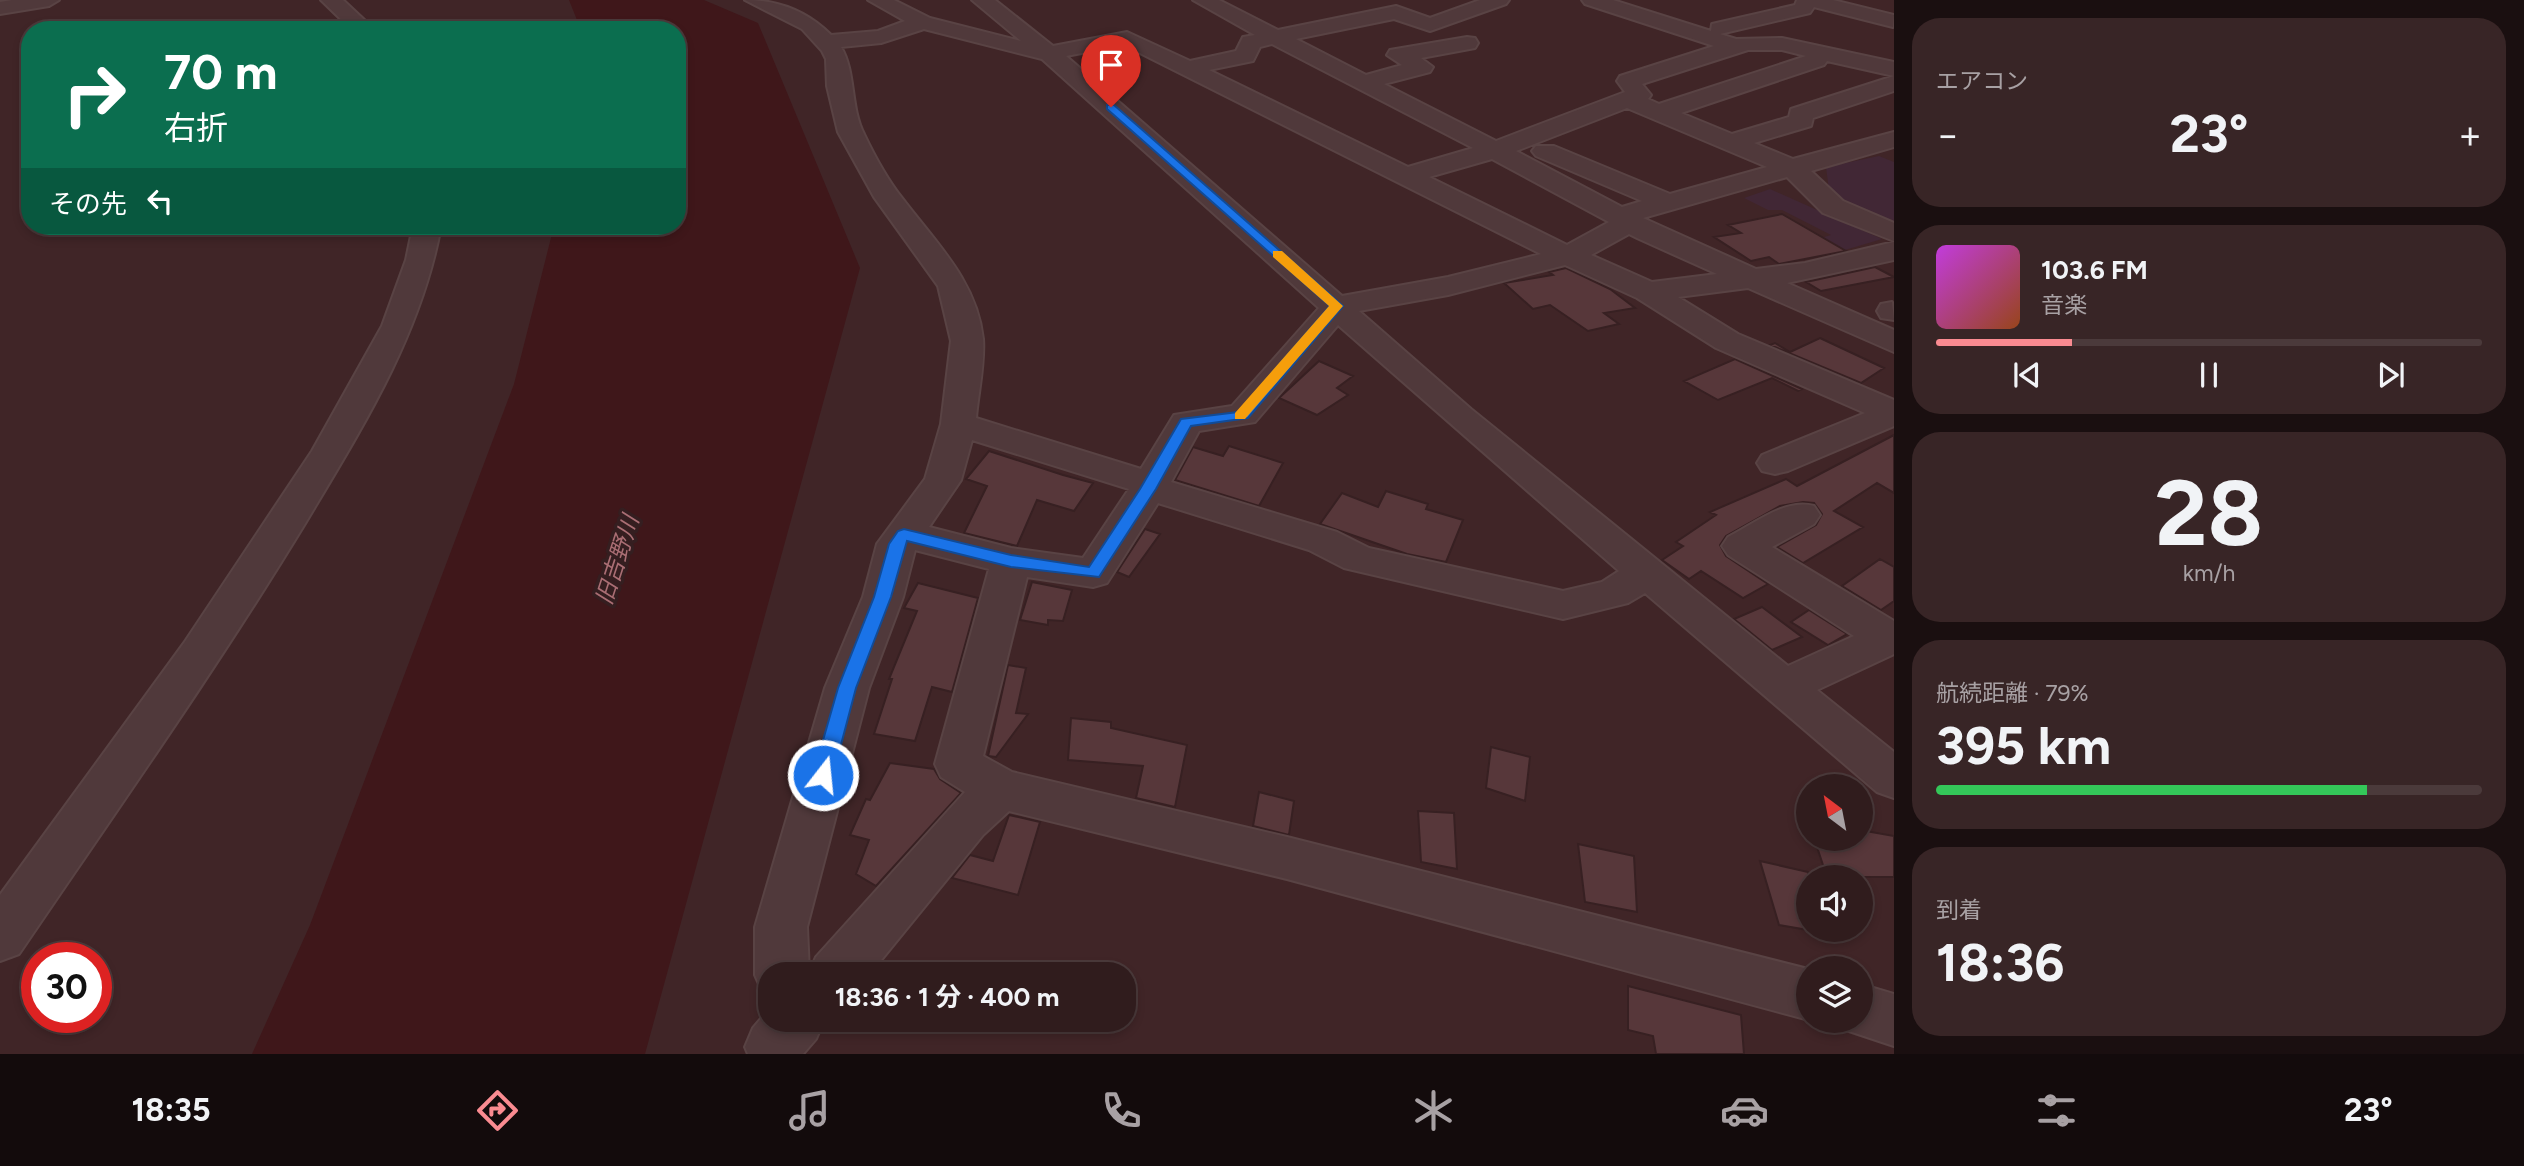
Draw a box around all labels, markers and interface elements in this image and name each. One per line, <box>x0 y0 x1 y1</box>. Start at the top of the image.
pin <box>1081 35 1141 107</box>
text: 70 m <box>164 42 277 101</box>
icon: arrive <box>1092 46 1130 84</box>
icon: right <box>49 49 140 140</box>
text: エアコン <box>1936 67 2028 95</box>
text: 23° <box>2170 103 2248 165</box>
text: 右折 <box>164 109 228 147</box>
text: − <box>1936 112 1960 158</box>
text: + <box>2458 112 2482 158</box>
icon: left <box>141 182 179 220</box>
text: その先 <box>49 188 127 220</box>
text: 103.6 FM <box>2041 254 2148 286</box>
text: 音楽 <box>2041 291 2087 319</box>
icon: previous <box>2008 356 2046 394</box>
icon: pause <box>2190 356 2228 394</box>
icon: next <box>2372 356 2410 394</box>
text: 28 <box>2155 459 2263 568</box>
water label: 旧吉野川 <box>589 509 645 608</box>
text: km/h <box>2183 559 2235 587</box>
text: 航続距離 · 79% <box>1936 679 2089 707</box>
text: 395 km <box>1936 715 2111 777</box>
position arrow <box>786 738 860 812</box>
north arrow <box>1796 774 1872 850</box>
map controls <box>1796 774 1873 1033</box>
button: sound <box>1796 865 1873 942</box>
text: 到着 <box>1936 896 1982 924</box>
text: 18:36 <box>1936 932 2065 994</box>
speed limit sign: 30 <box>21 942 112 1033</box>
button: layers <box>1796 956 1873 1033</box>
text: 18:36 · 1 分 · 400 m <box>835 981 1059 1013</box>
icon: directions <box>473 1086 522 1135</box>
icon: music <box>785 1086 834 1135</box>
icon: phone <box>1097 1086 1146 1135</box>
icon: climate <box>1409 1086 1458 1135</box>
icon: car <box>1720 1086 1769 1135</box>
icon: filters <box>2032 1086 2081 1135</box>
text: 18:35 <box>131 1091 211 1129</box>
text: 23° <box>2344 1091 2393 1129</box>

